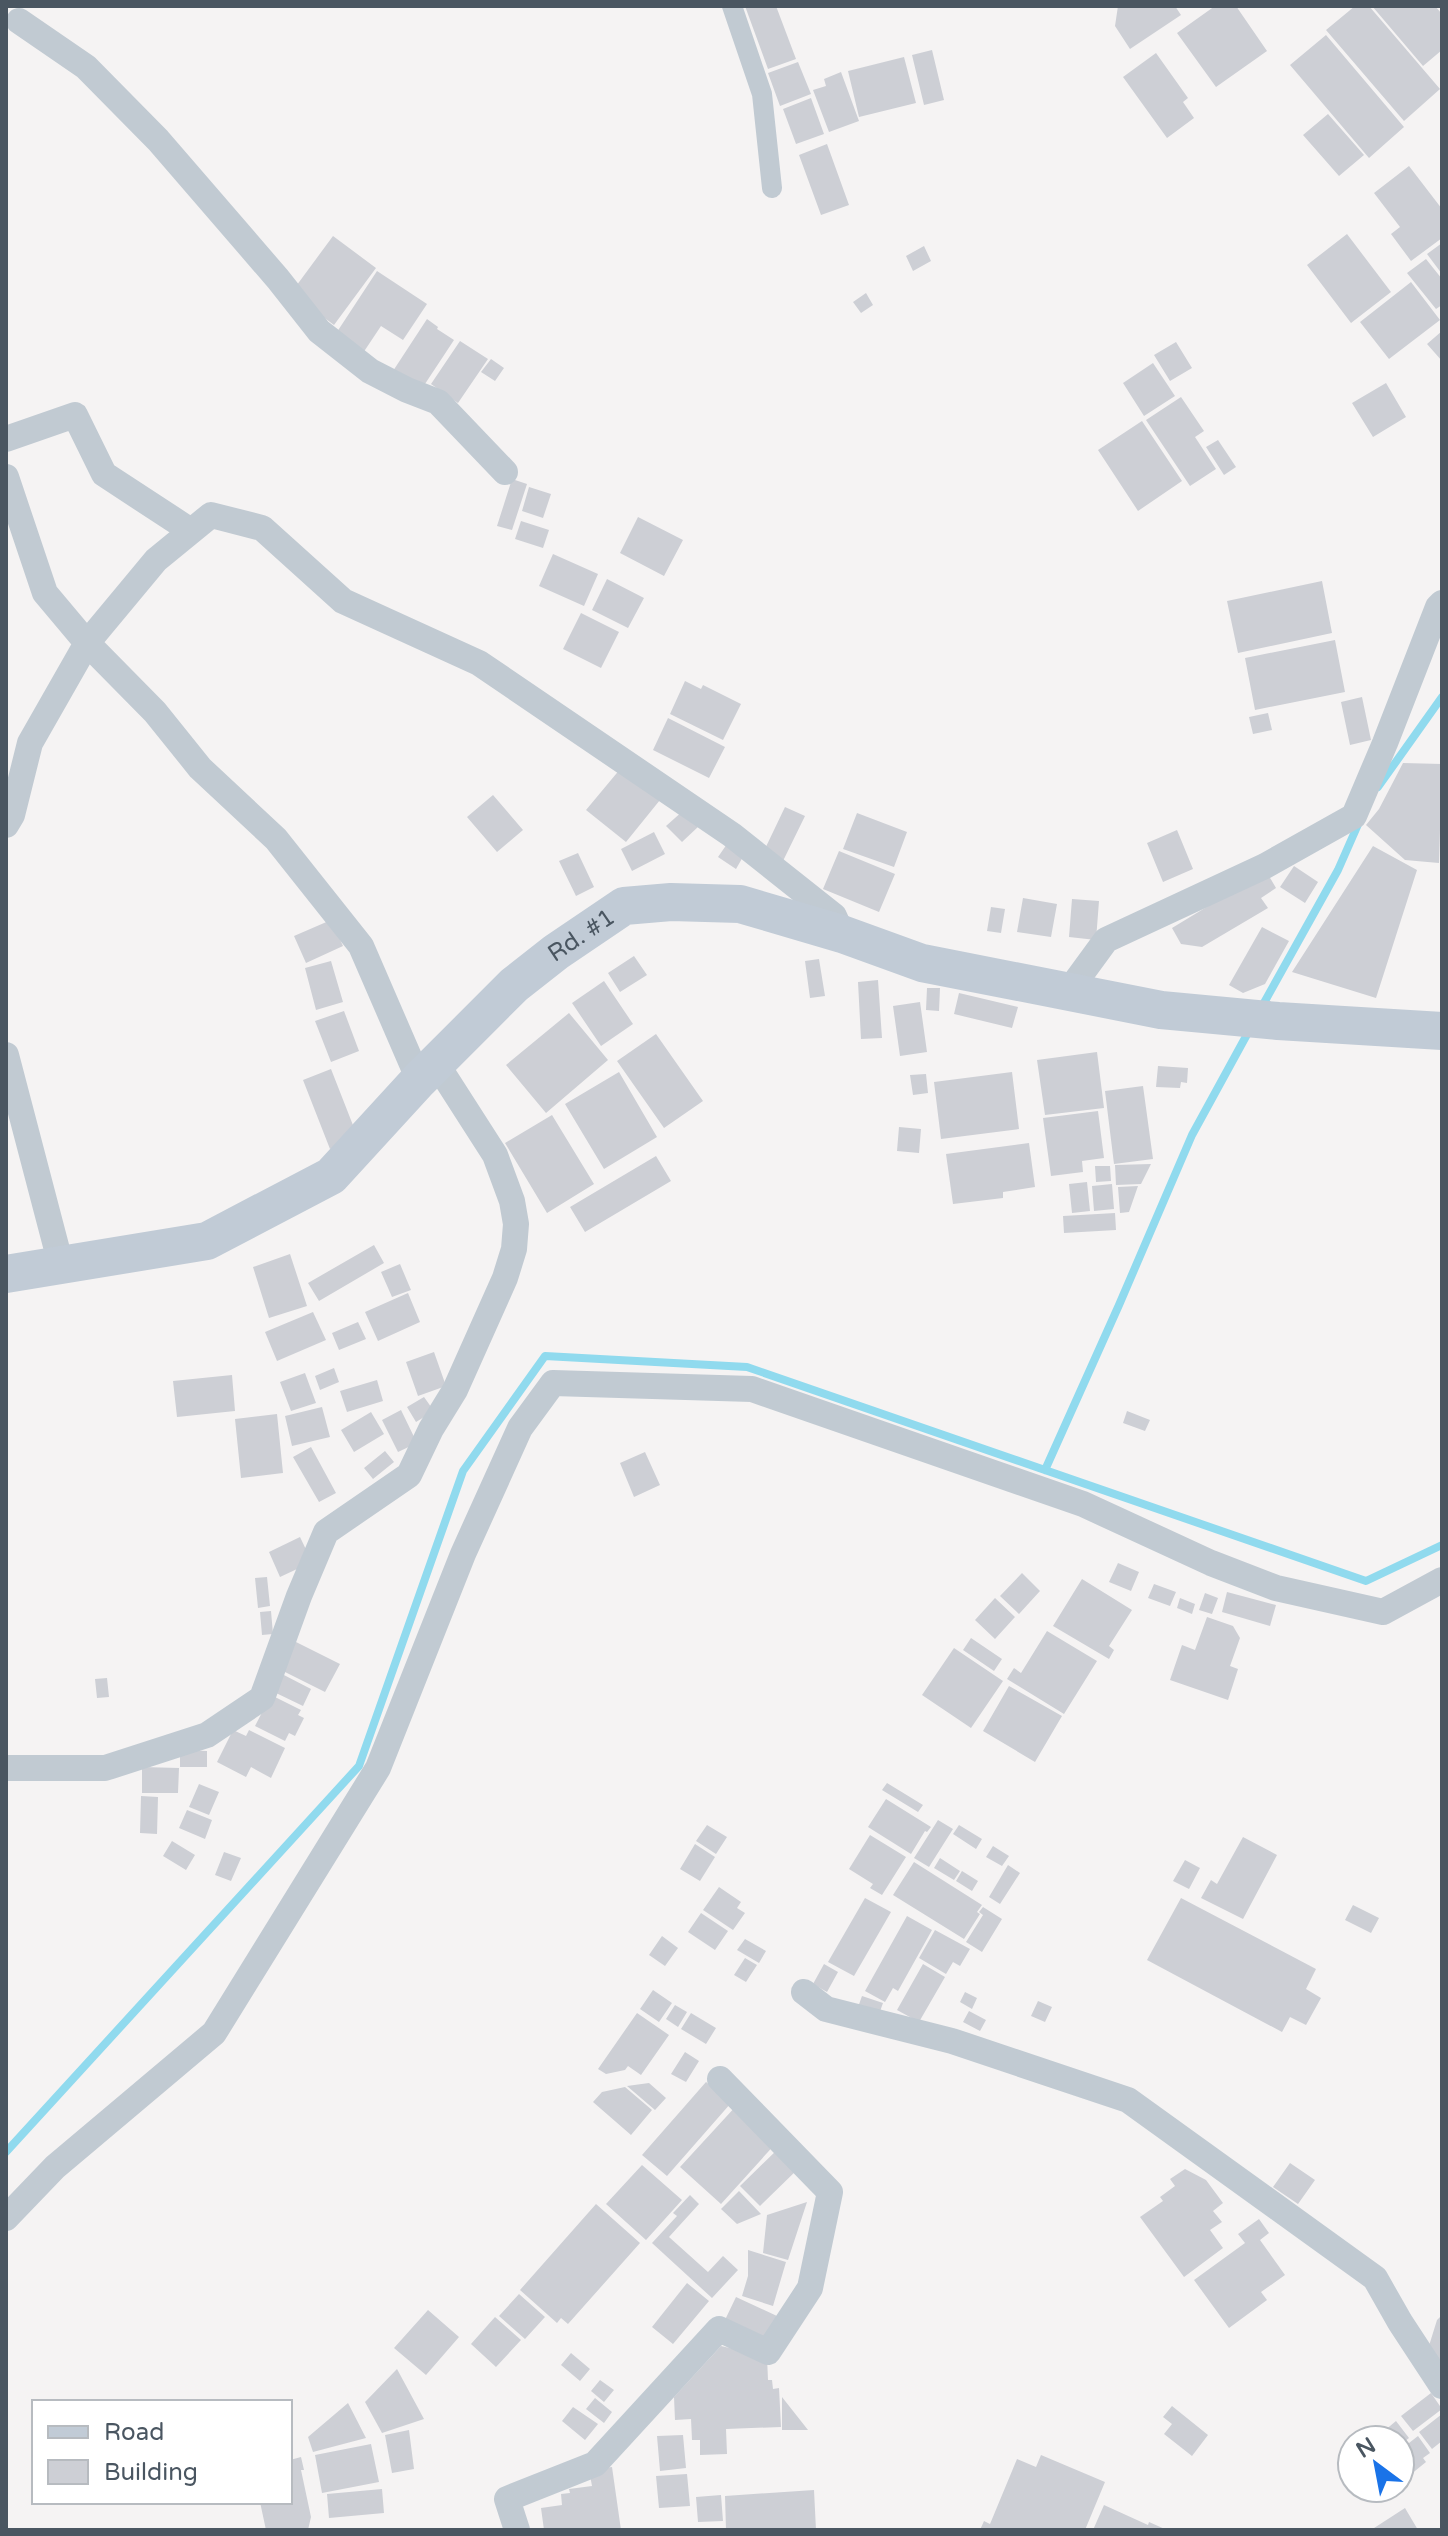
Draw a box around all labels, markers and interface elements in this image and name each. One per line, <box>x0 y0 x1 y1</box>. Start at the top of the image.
street label: Rd. #1 <box>542 902 620 968</box>
legend <box>32 2400 292 2504</box>
text: Road <box>104 2418 164 2447</box>
north arrow <box>1336 2424 1416 2504</box>
text: N <box>1352 2432 1380 2464</box>
text: Building <box>104 2458 198 2487</box>

